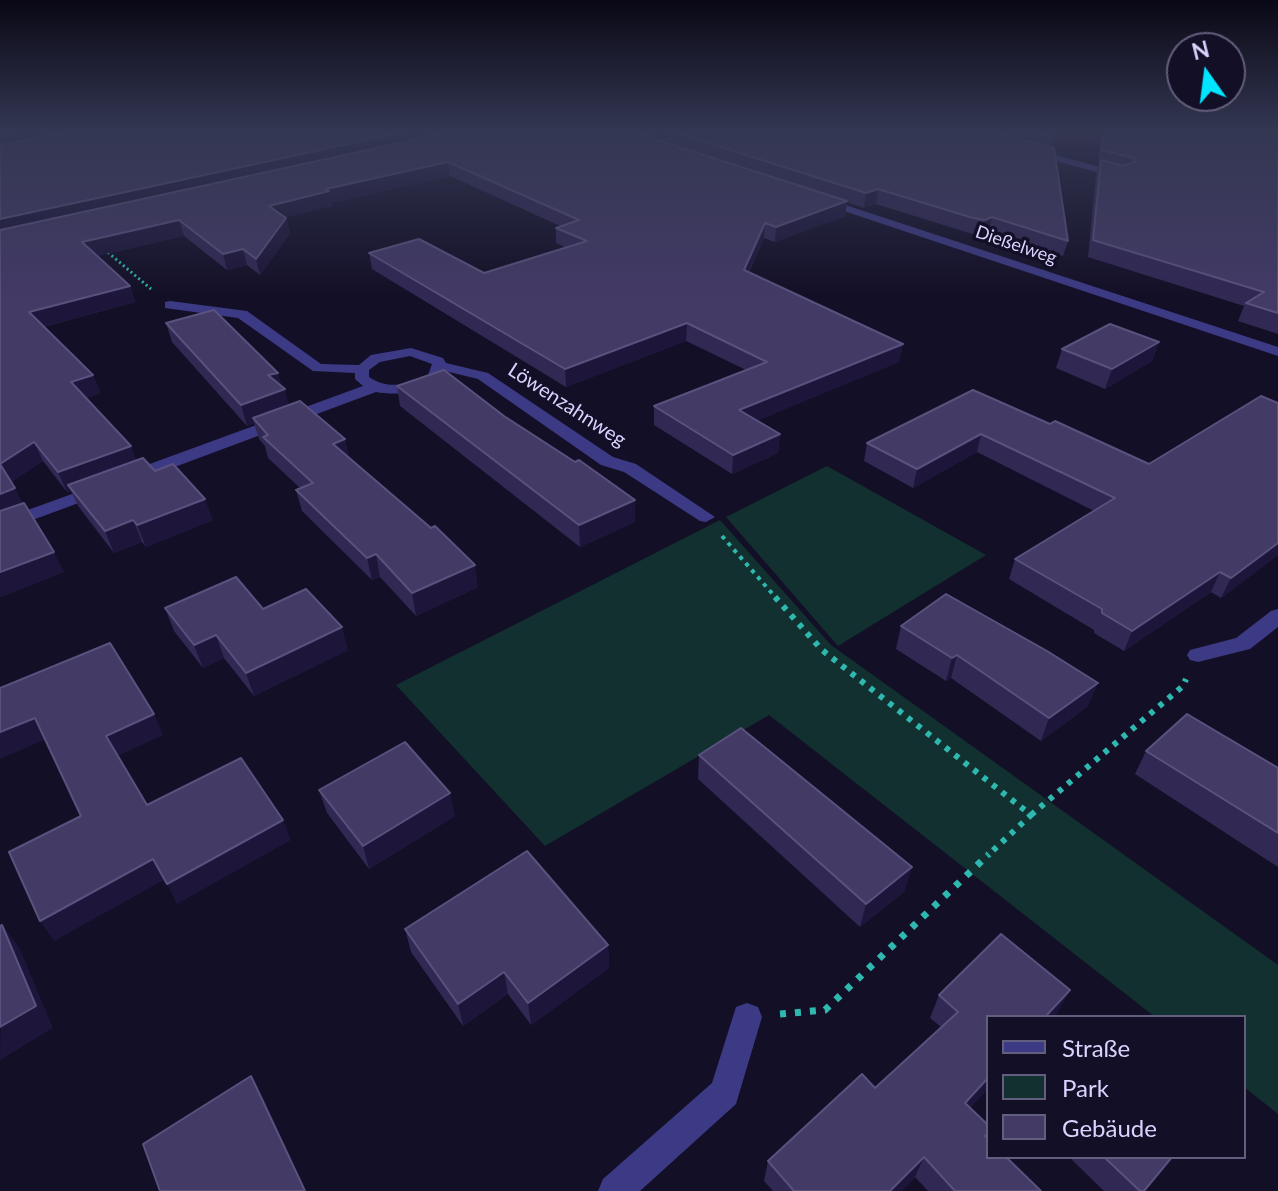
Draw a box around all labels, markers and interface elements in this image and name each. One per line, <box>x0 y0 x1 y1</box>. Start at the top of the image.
north arrow <box>1166 32 1246 112</box>
text: N <box>1189 35 1212 65</box>
street label: Dießelweg <box>973 221 1059 269</box>
street label: Löwenzahnweg <box>504 358 630 452</box>
legend <box>986 1015 1246 1159</box>
text: Straße <box>1062 1033 1130 1062</box>
text: Park <box>1062 1073 1109 1102</box>
text: Gebäude <box>1062 1113 1157 1142</box>

